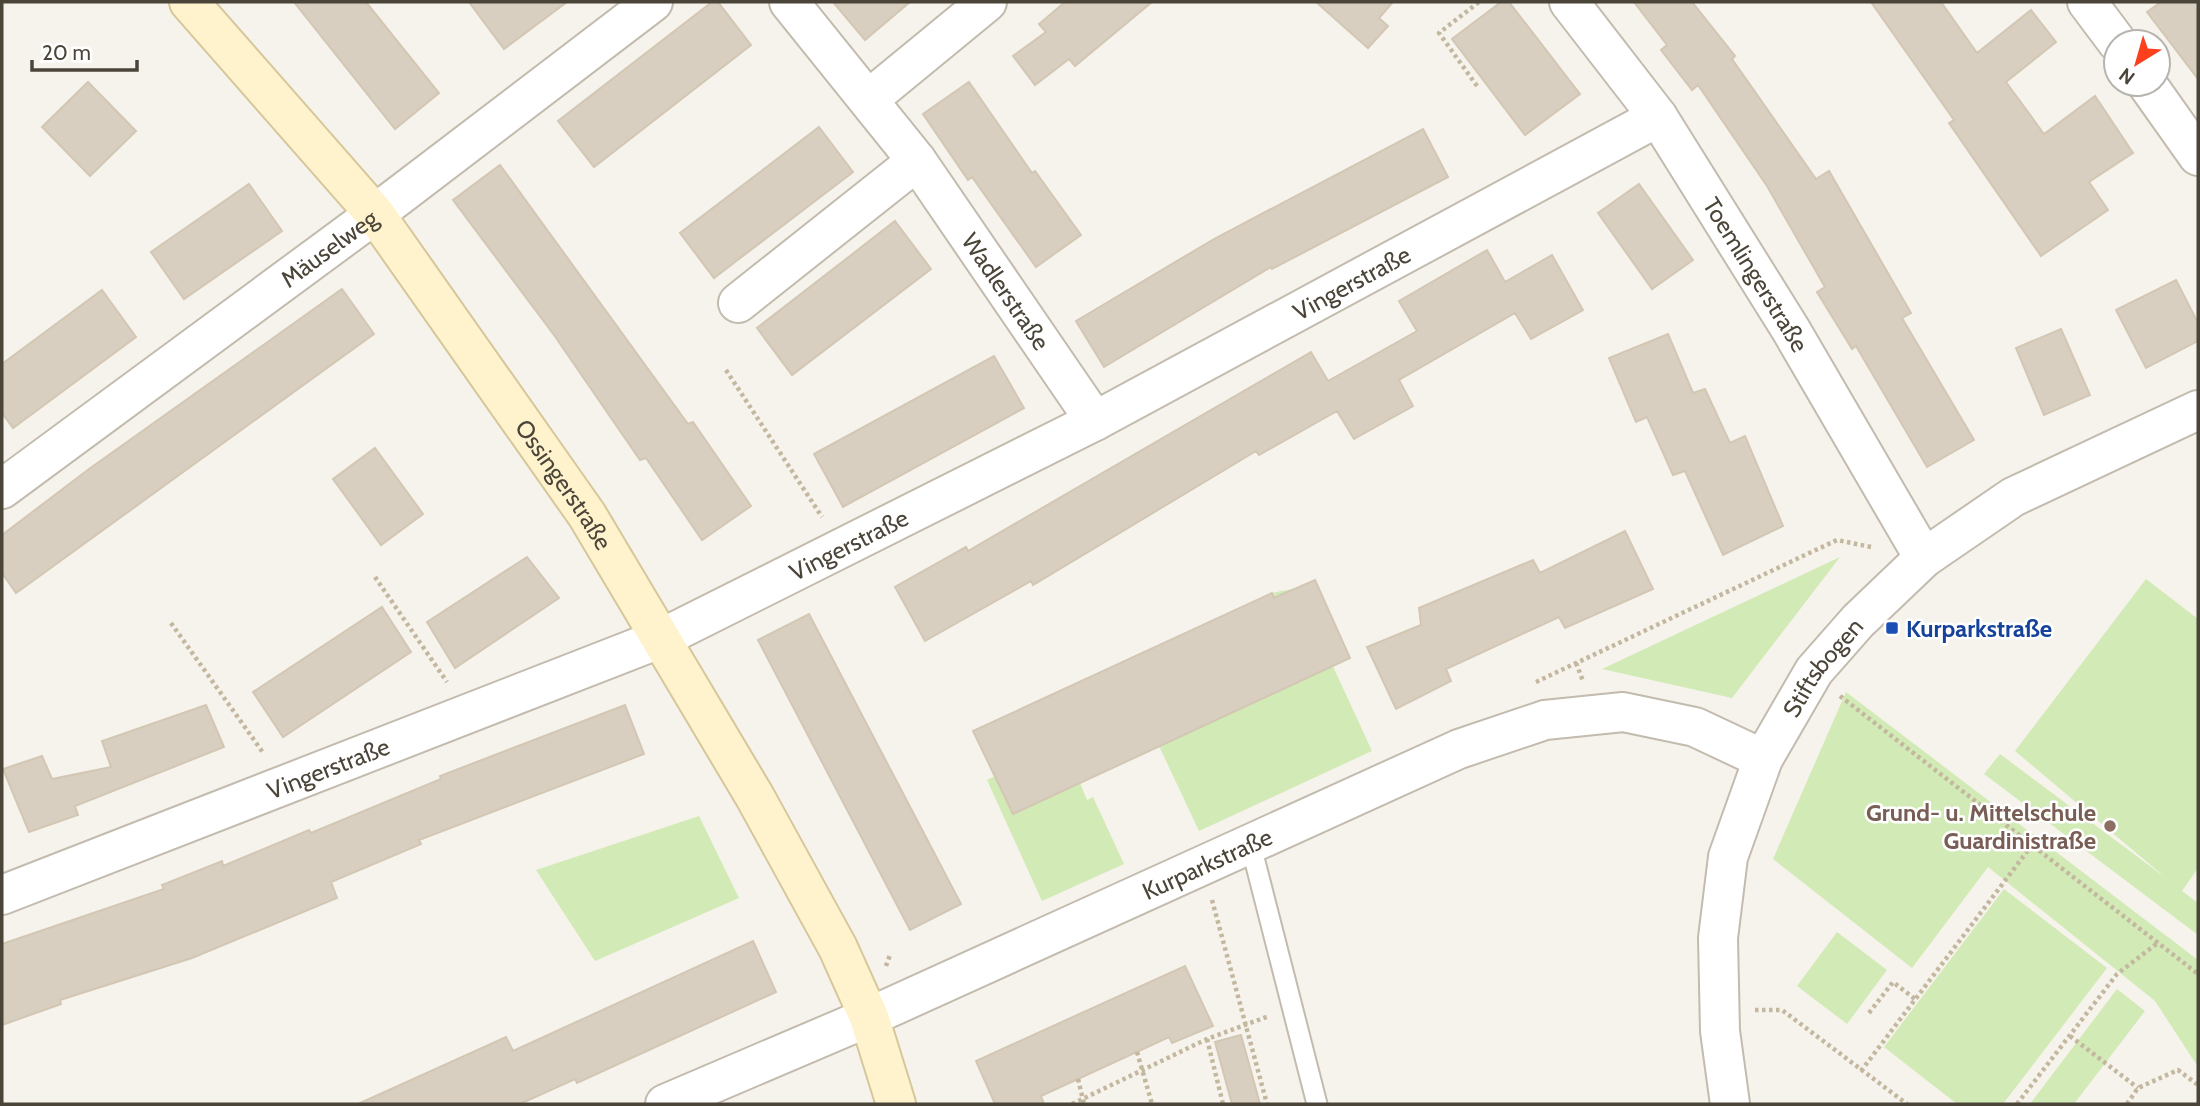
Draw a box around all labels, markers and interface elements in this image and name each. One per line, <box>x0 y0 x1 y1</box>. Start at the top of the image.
scale bar <box>32 28 136 72</box>
north arrow <box>2102 28 2172 98</box>
text: 20 m <box>42 40 91 65</box>
text: N <box>2115 63 2139 89</box>
street label: Toemlingerstraße <box>1697 192 1815 357</box>
street label: Mäuselweg <box>275 202 384 293</box>
street label: Wadlerstraße <box>956 227 1056 355</box>
street label: Vingerstraße <box>1288 239 1415 326</box>
street label: Ossingerstraße <box>510 413 619 555</box>
street label: Vingerstraße <box>784 503 913 586</box>
street label: Stiftsbogen <box>1776 612 1869 722</box>
place label: Kurparkstraße <box>1906 614 2052 643</box>
marker: Kurparkstraße <box>1884 620 1900 636</box>
street label: Vingerstraße <box>263 731 394 805</box>
place label: Grund- u. Mittelschule Guardinistraße <box>1866 798 2096 855</box>
marker: Grund- u. Mittelschule Guardinistraße <box>2102 818 2118 834</box>
street label: Kurparkstraße <box>1138 821 1276 906</box>

